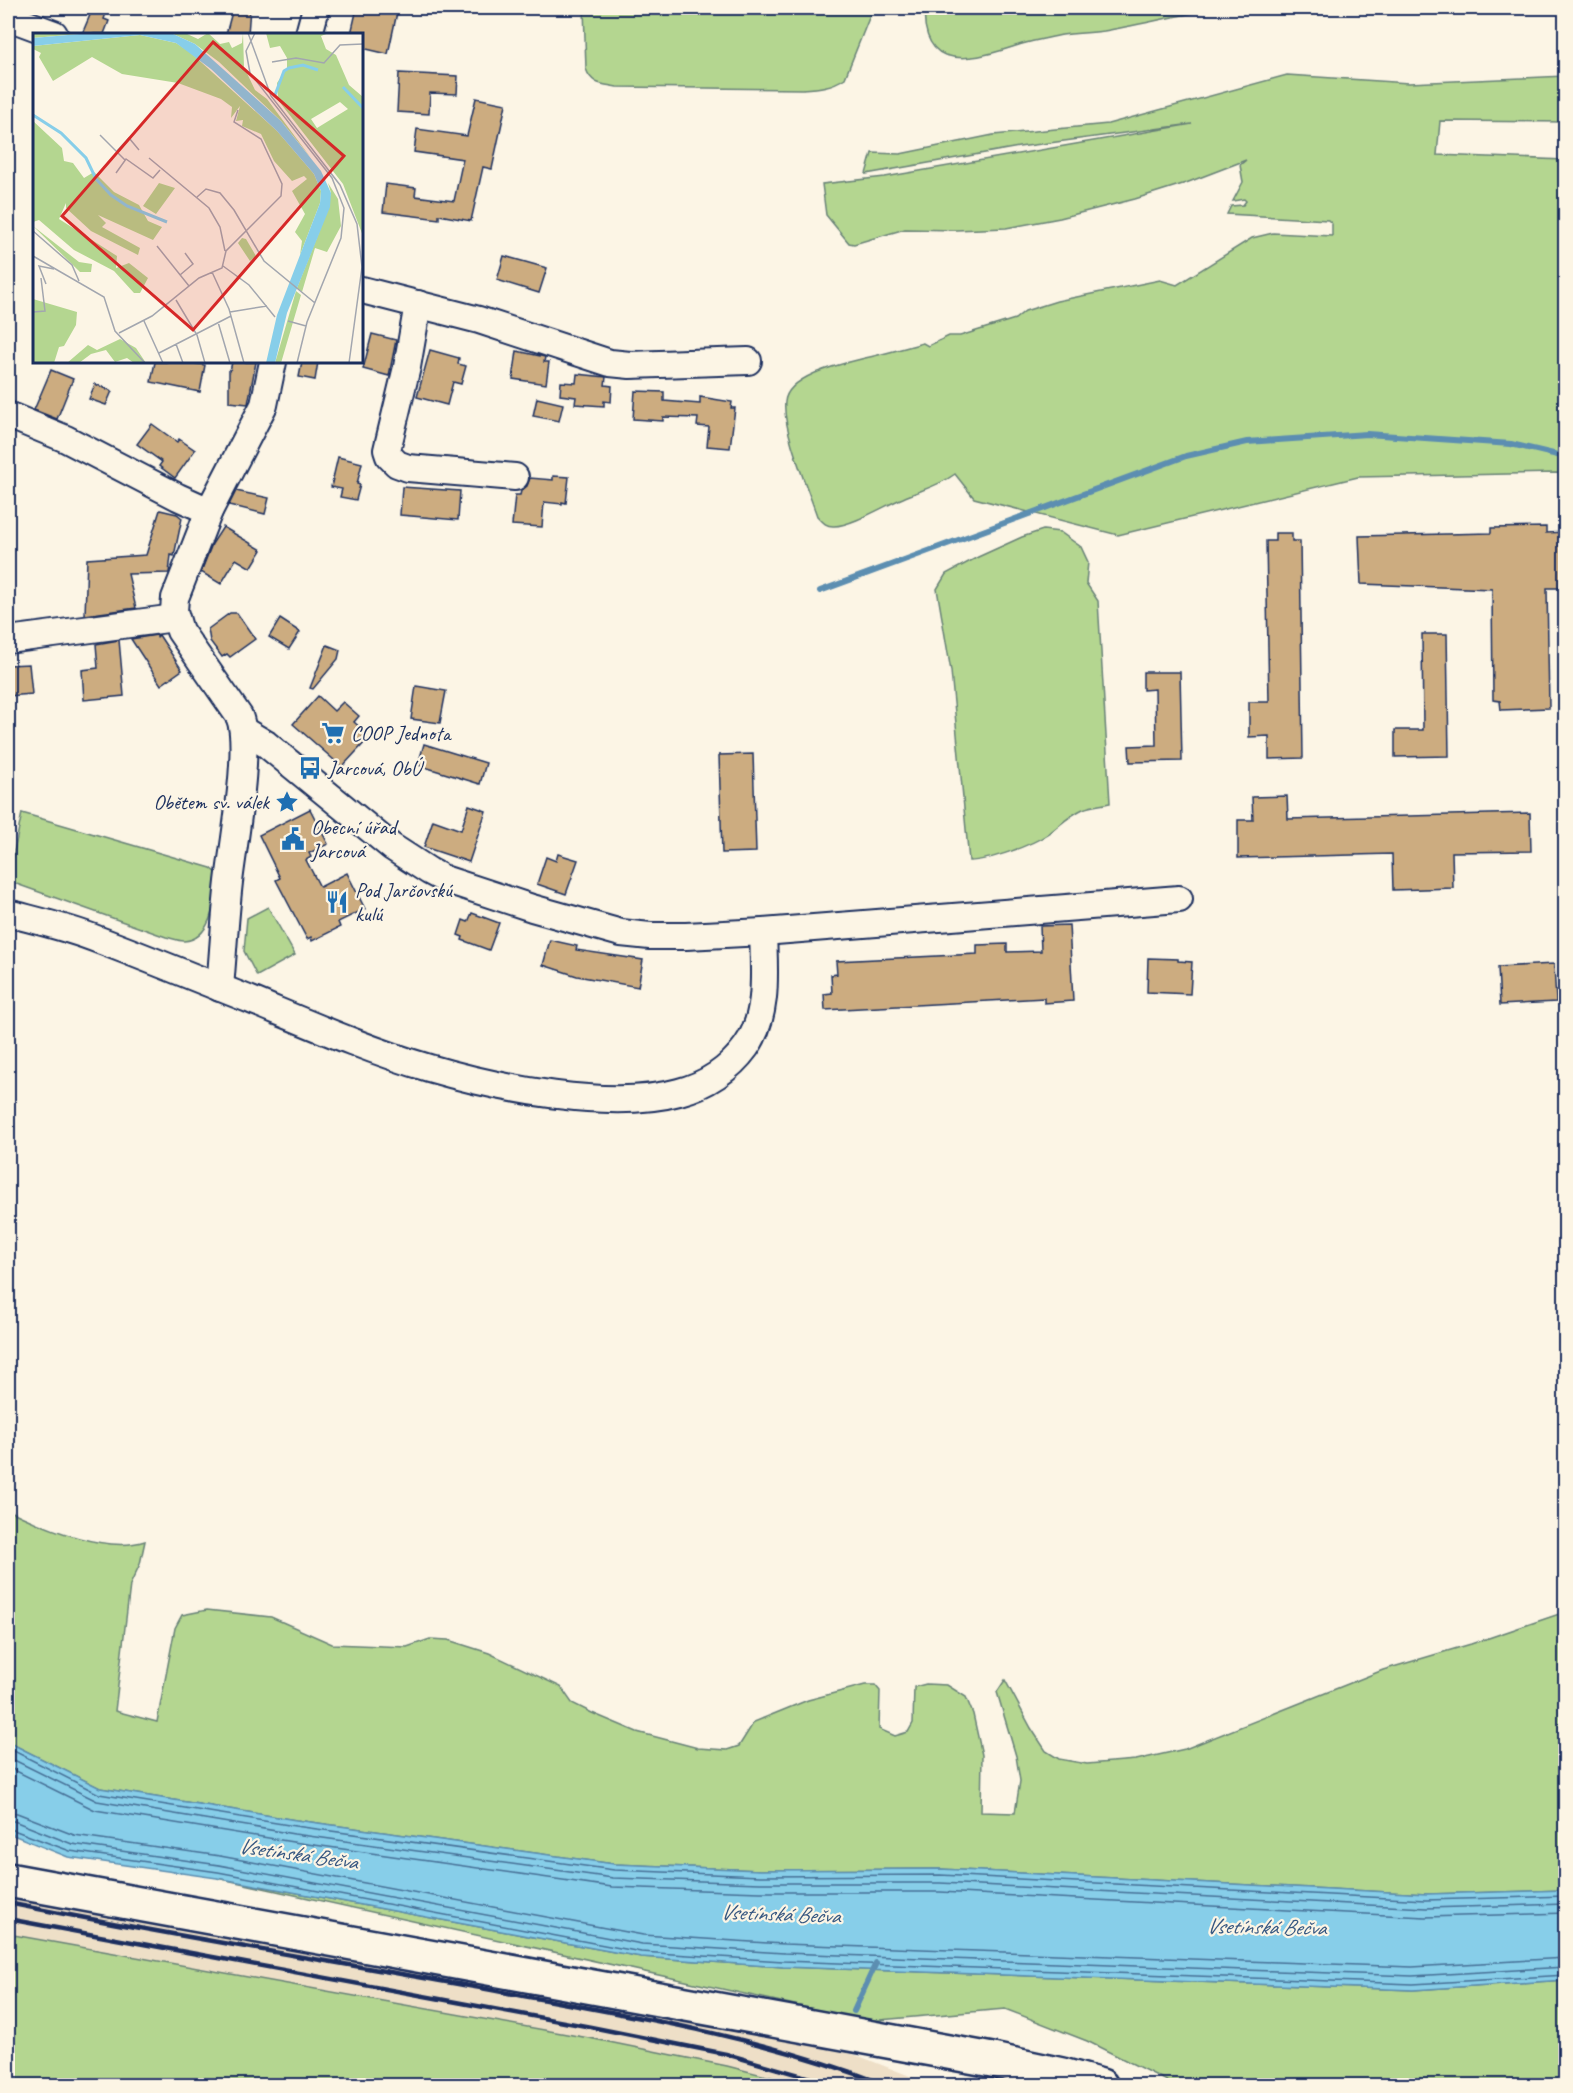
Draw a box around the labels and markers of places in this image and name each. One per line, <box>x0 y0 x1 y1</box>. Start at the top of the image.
supermarket icon: COOP Jednota <box>320 720 346 746</box>
place label: COOP Jednota <box>351 720 453 746</box>
bus stop icon: Jarcová, ObÚ <box>297 755 323 781</box>
place label: Jarcová, ObÚ <box>327 755 425 781</box>
place label: Obětem sv. válek <box>153 789 270 815</box>
place icon: Obětem sv. válek <box>274 789 300 815</box>
place label: Obecní úřad Jarcová <box>310 814 400 864</box>
public building icon: Obecní úřad Jarcová <box>280 826 306 852</box>
place label: Pod Jarčovskú kulú <box>355 877 454 927</box>
restaurant icon: Pod Jarčovskú kulú <box>324 889 350 915</box>

